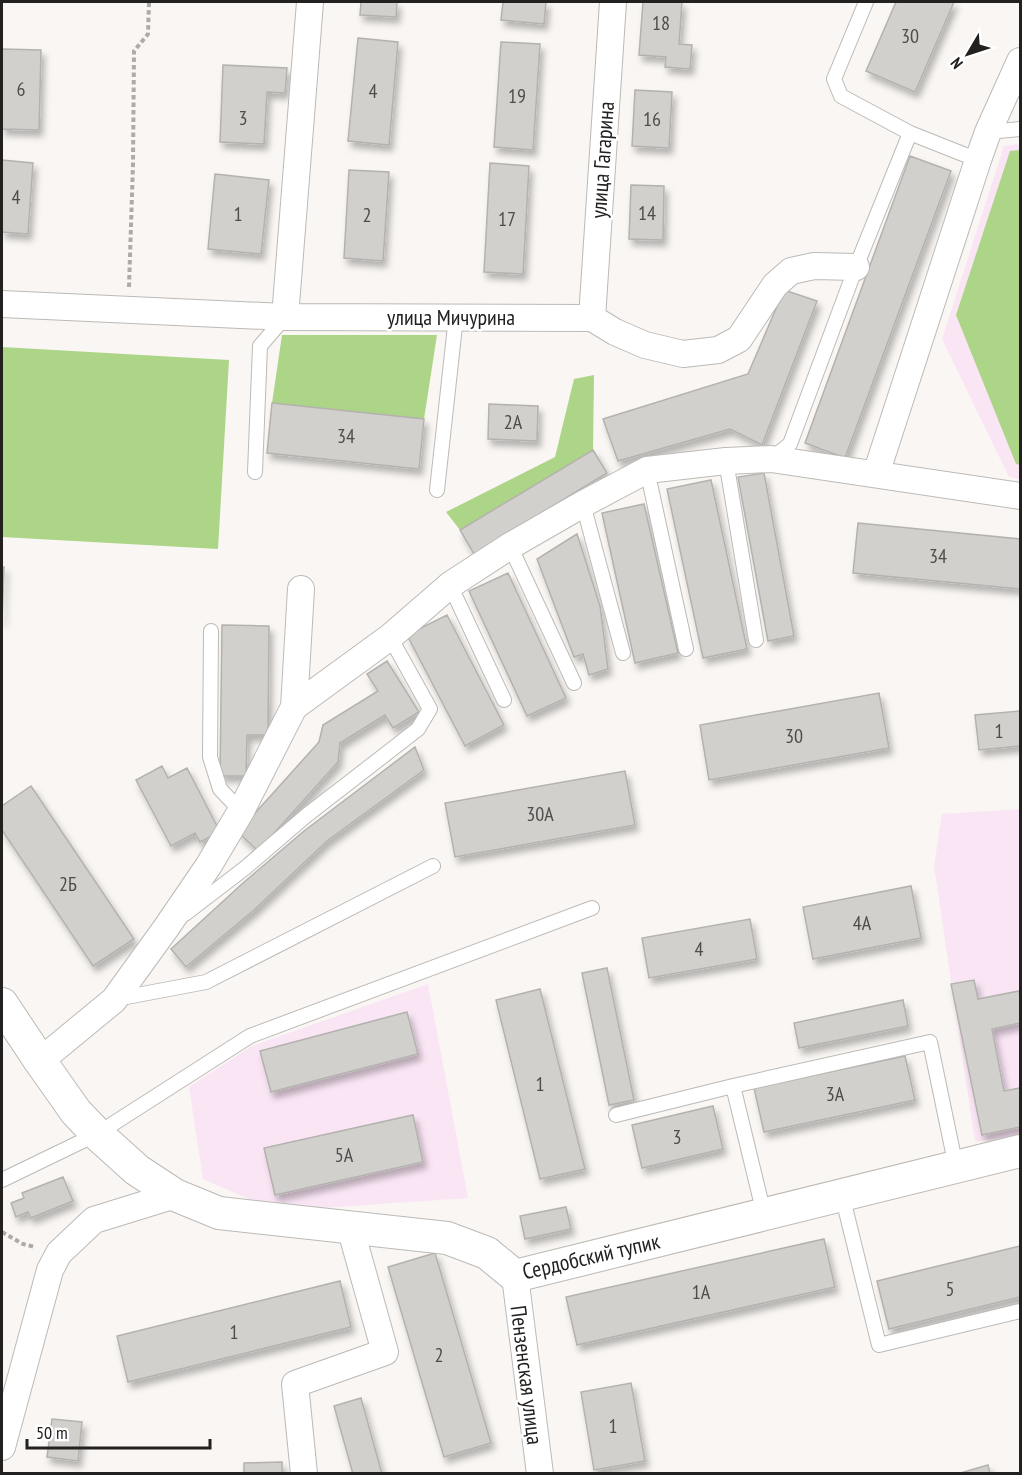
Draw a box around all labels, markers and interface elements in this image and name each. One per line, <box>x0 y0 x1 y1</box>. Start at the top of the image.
house number: 18 <box>652 10 670 36</box>
house number: 30 <box>901 23 919 49</box>
north arrow <box>938 24 998 84</box>
text: N <box>946 54 967 73</box>
house number: 6 <box>17 76 26 102</box>
house number: 4 <box>369 78 378 104</box>
house number: 19 <box>508 83 526 109</box>
street label: улица Гагарина <box>584 100 620 220</box>
house number: 3 <box>239 105 248 131</box>
house number: 16 <box>643 106 661 132</box>
house number: 4 <box>12 184 21 210</box>
house number: 14 <box>638 200 656 226</box>
house number: 1 <box>234 201 243 227</box>
house number: 2 <box>363 202 372 228</box>
house number: 17 <box>498 206 516 232</box>
street label: улица Мичурина <box>387 303 515 331</box>
house number: 2А <box>504 409 523 435</box>
house number: 34 <box>337 423 355 449</box>
house number: 34 <box>929 543 947 569</box>
house number: 1 <box>995 718 1004 744</box>
house number: 30 <box>785 723 803 749</box>
house number: 30А <box>526 801 554 827</box>
house number: 2Б <box>59 871 77 897</box>
house number: 4А <box>853 910 872 936</box>
house number: 4 <box>695 936 704 962</box>
house number: 1 <box>536 1071 545 1097</box>
house number: 3А <box>826 1081 845 1107</box>
house number: 3 <box>673 1124 682 1150</box>
house number: 5А <box>335 1142 354 1168</box>
street label: Сердобский тупик <box>520 1226 663 1285</box>
house number: 5 <box>946 1276 955 1302</box>
house number: 1А <box>692 1279 711 1305</box>
street label: Пензенская улица <box>505 1304 549 1446</box>
house number: 1 <box>230 1319 239 1345</box>
house number: 2 <box>435 1342 444 1368</box>
scale bar <box>27 1412 210 1450</box>
house number: 1 <box>609 1413 618 1439</box>
text: 50 m <box>36 1421 68 1444</box>

